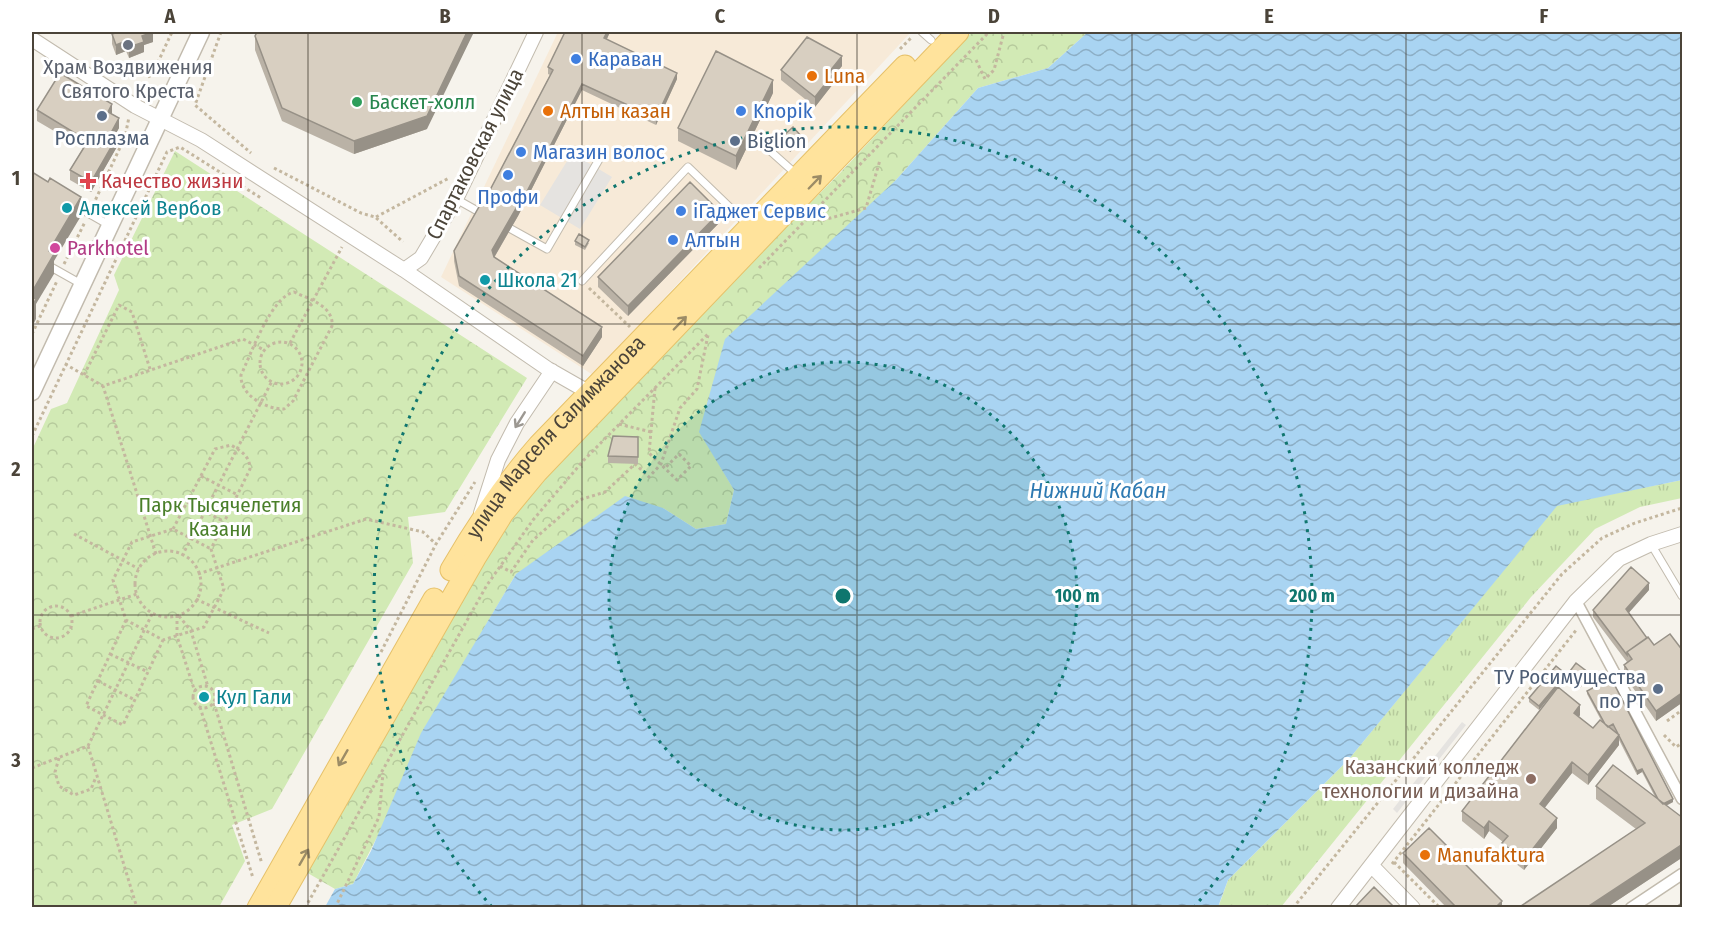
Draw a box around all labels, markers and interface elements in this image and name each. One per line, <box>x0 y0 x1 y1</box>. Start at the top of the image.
text: A <box>164 4 177 28</box>
text: B <box>439 4 451 28</box>
text: C <box>715 4 726 28</box>
text: D <box>988 4 1000 28</box>
text: E <box>1264 4 1274 28</box>
text: F <box>1540 4 1549 28</box>
marker: Храм Воздвижения Святого Креста <box>121 38 135 52</box>
place label: Караван <box>588 46 662 72</box>
marker: Караван <box>569 52 583 66</box>
place label: Храм Воздвижения Святого Креста <box>43 54 213 104</box>
place label: Luna <box>824 63 865 89</box>
street label: Спартаковская улица <box>421 64 529 244</box>
marker: Luna <box>805 69 819 83</box>
place label: Баскет-холл <box>369 89 475 115</box>
marker: Баскет-холл <box>350 95 364 109</box>
place label: Алтын казан <box>560 98 671 124</box>
place label: Knopik <box>753 98 813 124</box>
marker: Алтын казан <box>541 104 555 118</box>
marker: Knopik <box>734 104 748 118</box>
marker: Росплазма <box>95 109 109 123</box>
place label: Росплазма <box>55 125 149 151</box>
place label: Biglion <box>747 128 807 154</box>
marker: Biglion <box>728 134 742 148</box>
place label: Магазин волос <box>533 139 665 165</box>
marker: Магазин волос <box>514 145 528 159</box>
text: 1 <box>12 166 20 190</box>
place label: Качество жизни <box>101 168 244 194</box>
marker: Профи <box>501 168 515 182</box>
marker: Качество жизни <box>79 172 97 190</box>
one-way arrow <box>808 174 822 189</box>
place label: Профи <box>477 184 539 210</box>
place label: Алексей Вербов <box>79 195 222 221</box>
place label: iГаджет Сервис <box>693 198 826 224</box>
marker: Алексей Вербов <box>60 201 74 215</box>
marker: iГаджет Сервис <box>674 204 688 218</box>
place label: Алтын <box>685 227 741 253</box>
marker: Алтын <box>666 233 680 247</box>
place label: Parkhotel <box>67 235 149 261</box>
marker: Parkhotel <box>48 241 62 255</box>
place label: Школа 21 <box>497 267 578 293</box>
marker: Школа 21 <box>478 273 492 287</box>
one-way arrow <box>673 316 687 331</box>
street label: улица Марселя Салимжанова <box>461 330 651 543</box>
one-way arrow <box>513 411 526 428</box>
text: 2 <box>10 457 21 481</box>
water label: Нижний Кабан <box>1030 477 1166 504</box>
park label: Парк Тысячелетия Казани <box>139 492 301 542</box>
text: 100 m <box>1055 585 1099 607</box>
text: 200 m <box>1288 585 1335 607</box>
centre of rings <box>833 586 853 606</box>
place label: ТУ Росимущества по РТ <box>1494 664 1646 714</box>
marker: ТУ Росимущества по РТ <box>1651 682 1665 696</box>
place label: Кул Гали <box>216 684 292 710</box>
marker: Кул Гали <box>197 690 211 704</box>
text: 3 <box>10 748 21 772</box>
one-way arrow <box>337 749 349 766</box>
place label: Казанский колледж технологии и дизайна <box>1322 754 1520 804</box>
marker: Казанский колледж технологии и дизайна <box>1524 772 1538 786</box>
place label: Manufaktura <box>1437 842 1545 868</box>
marker: Manufaktura <box>1418 848 1432 862</box>
one-way arrow <box>299 849 311 866</box>

